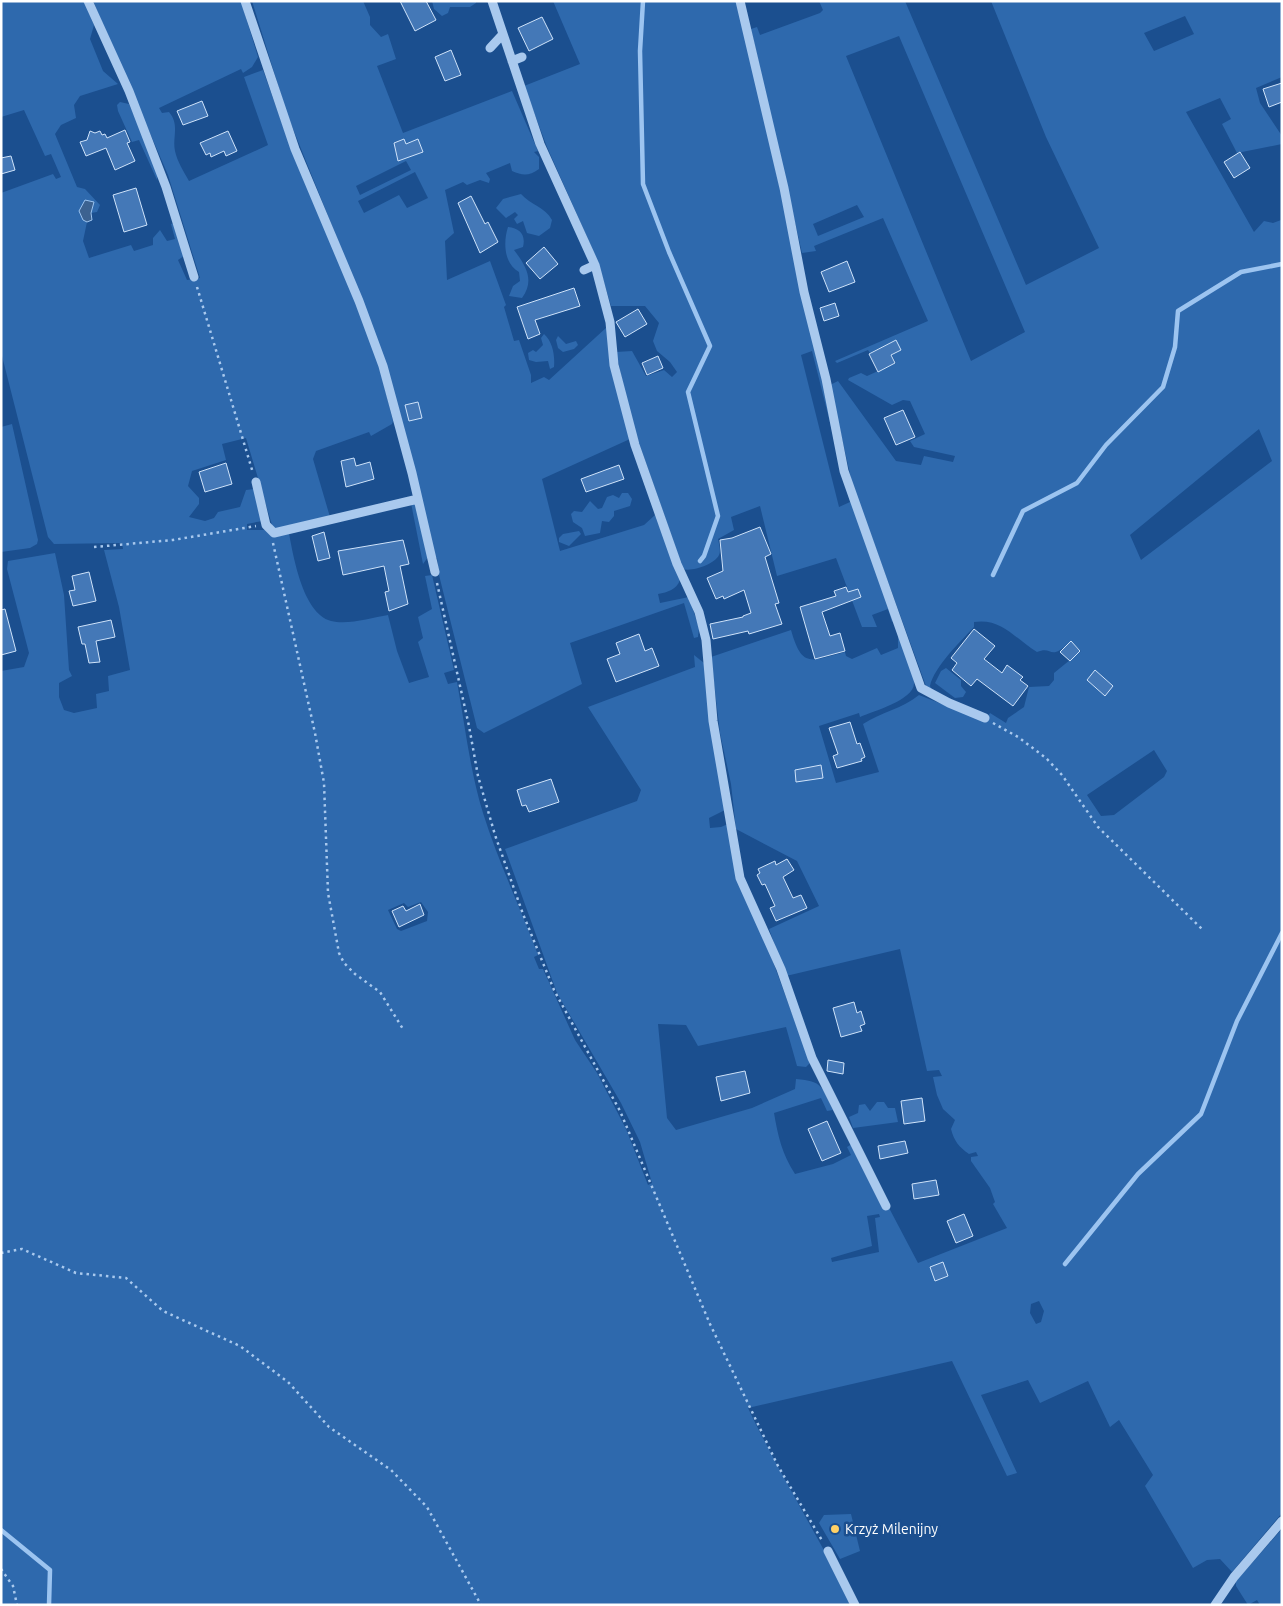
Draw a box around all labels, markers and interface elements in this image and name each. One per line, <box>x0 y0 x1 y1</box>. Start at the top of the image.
place label: Krzyż Milenijny <box>845 1521 938 1537</box>
marker: Krzyż Milenijny <box>829 1523 841 1535</box>

